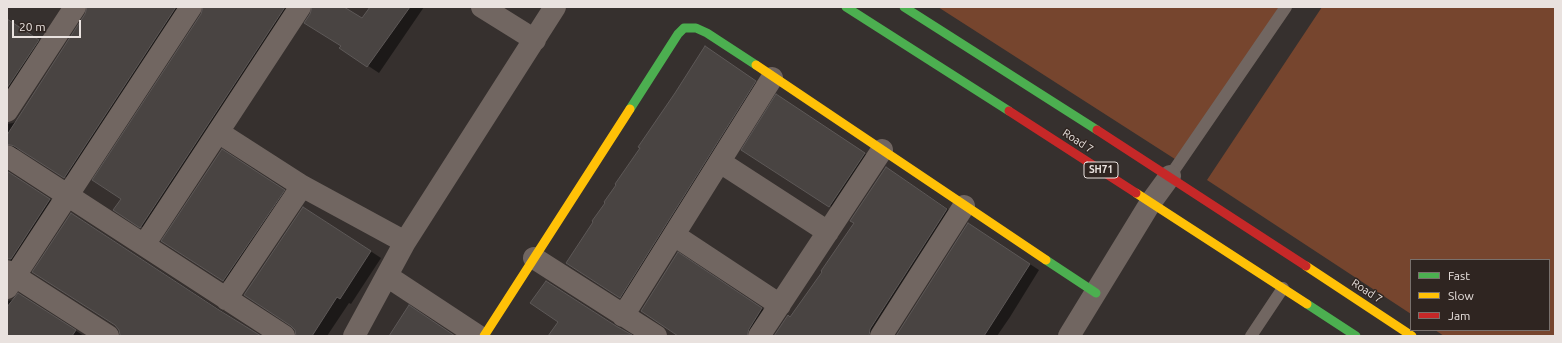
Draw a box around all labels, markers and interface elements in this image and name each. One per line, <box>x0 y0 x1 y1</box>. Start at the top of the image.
scale bar <box>14 12 83 38</box>
text: 20 m <box>19 20 46 33</box>
street label: Road 7 <box>1060 126 1096 156</box>
road number: SH71 <box>1084 162 1118 178</box>
legend <box>1410 259 1550 331</box>
text: Fast <box>1448 269 1470 282</box>
street label: Road 7 <box>1349 276 1385 306</box>
text: Slow <box>1448 289 1474 302</box>
text: Jam <box>1448 309 1470 322</box>

